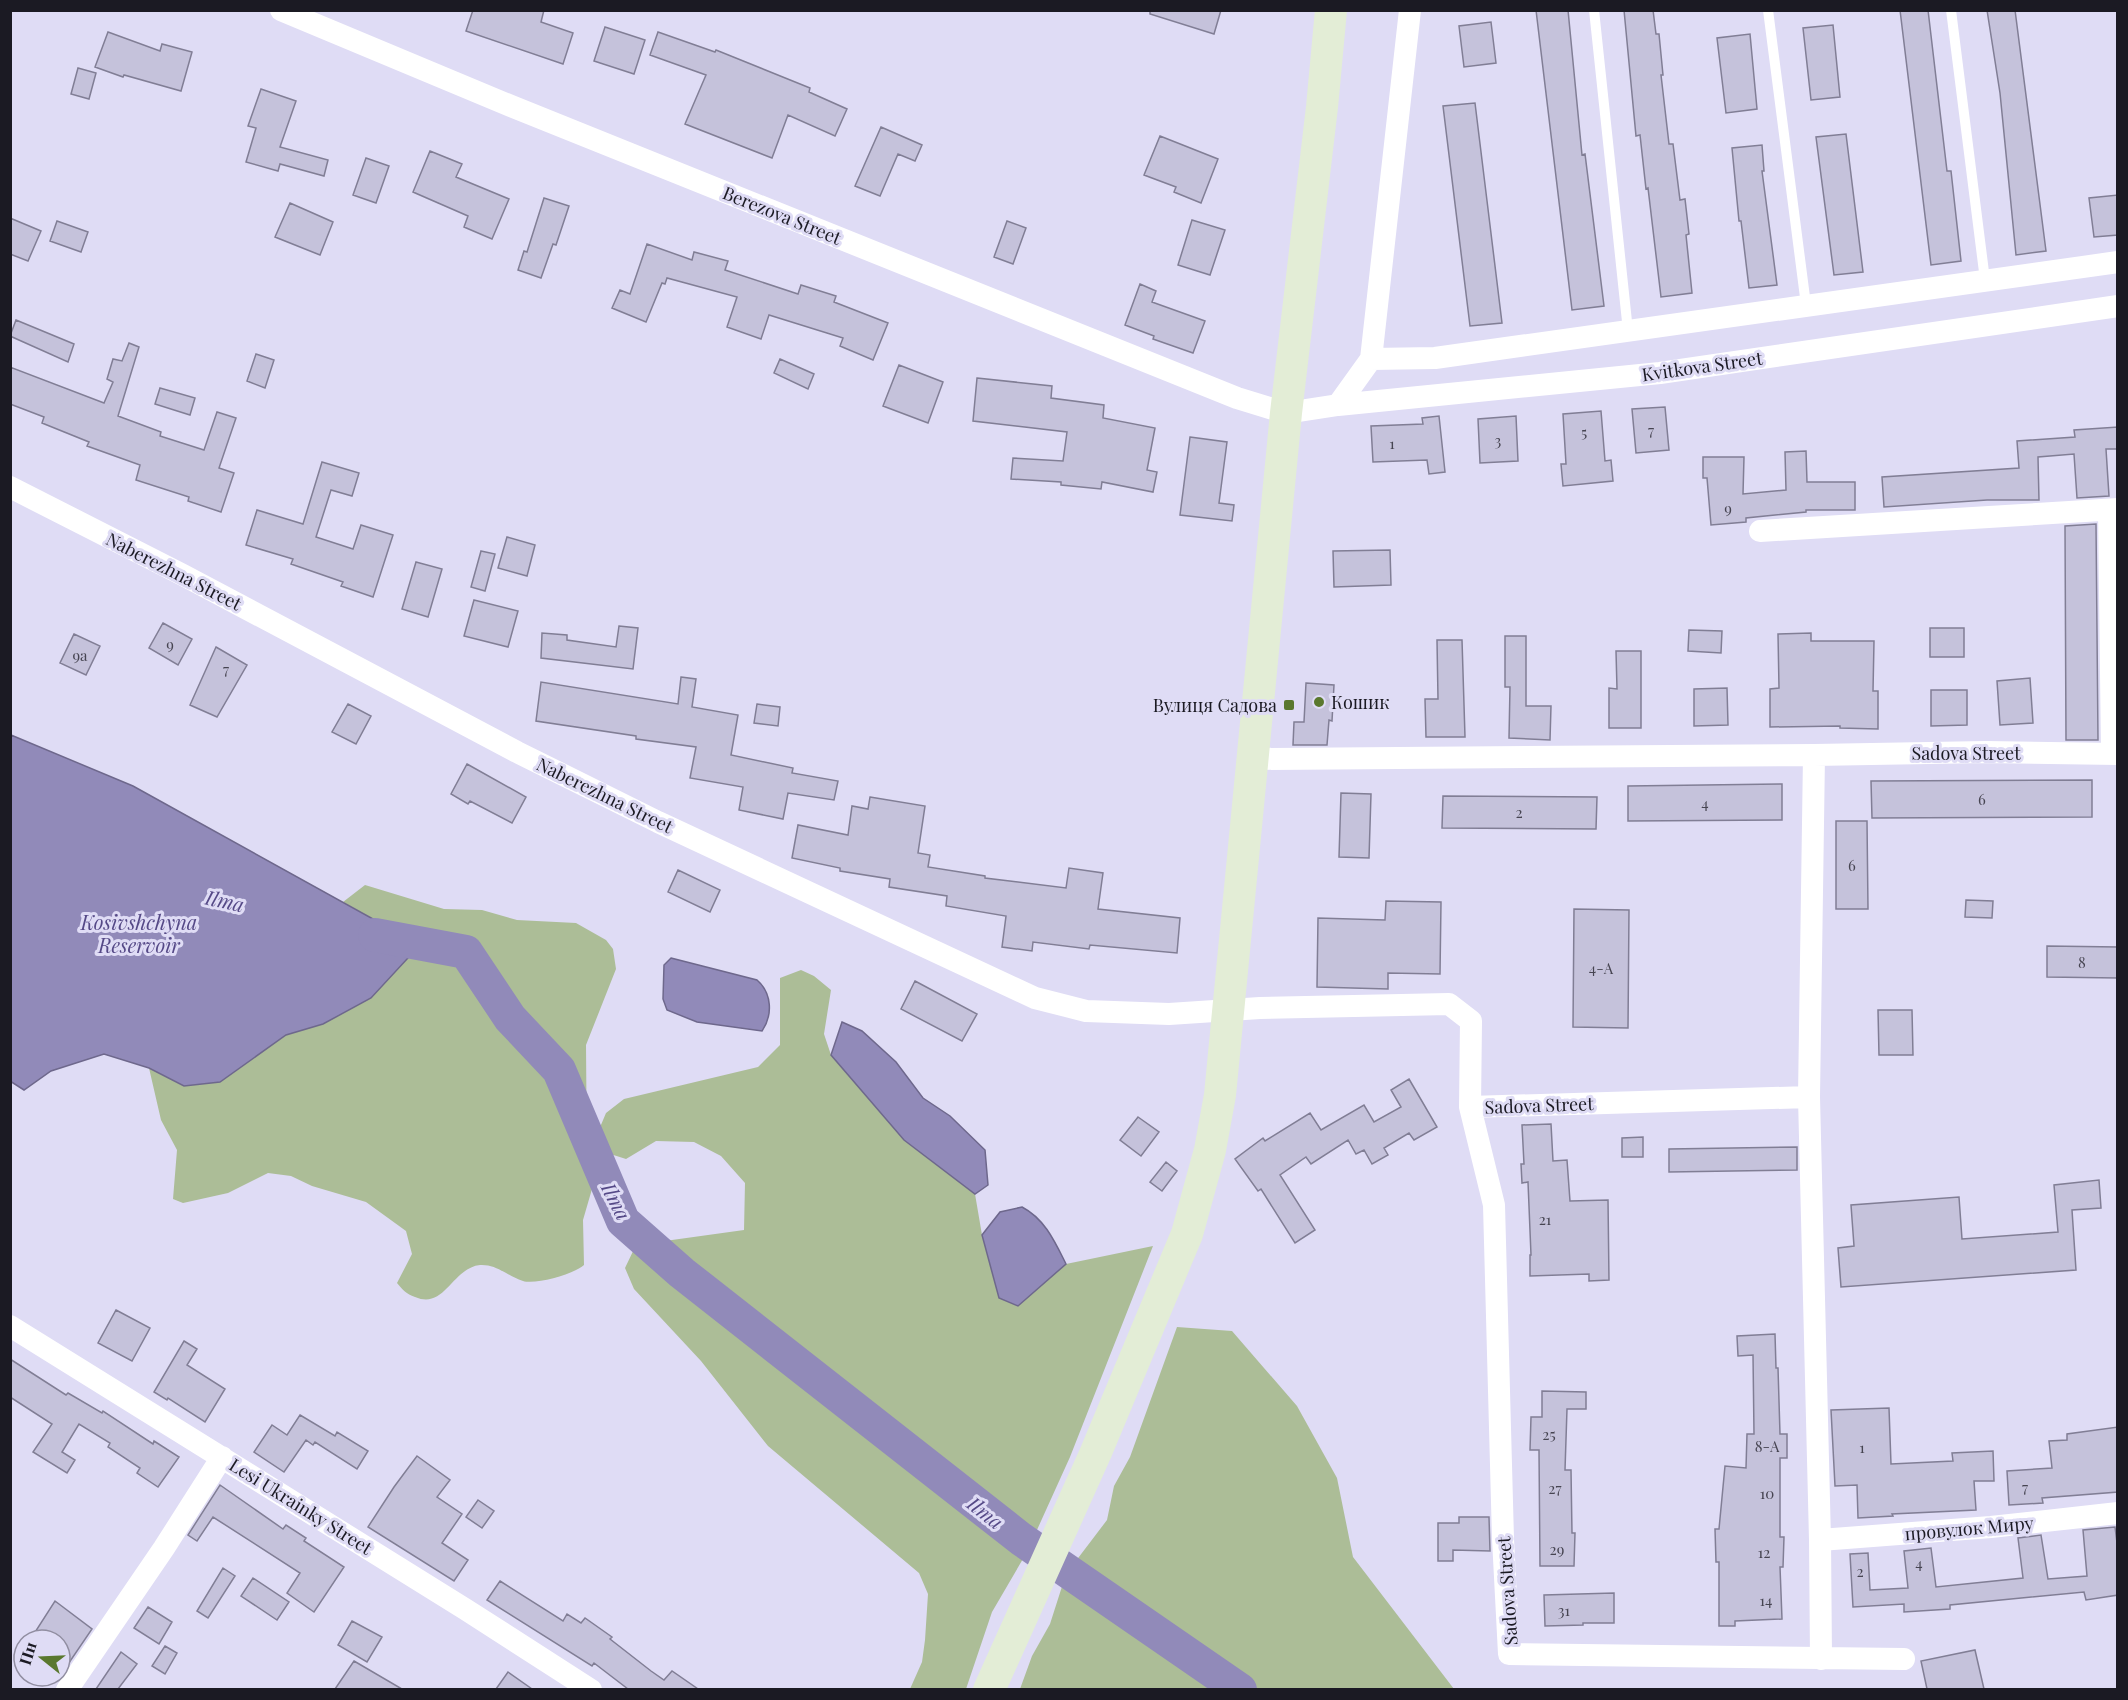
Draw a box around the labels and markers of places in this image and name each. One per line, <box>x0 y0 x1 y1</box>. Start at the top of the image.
place label: Кошик <box>1331 690 1390 714</box>
place label: Вулиця Садова <box>1153 693 1277 717</box>
marker: Кошик <box>1312 695 1326 709</box>
marker: Вулиця Садова <box>1282 698 1296 712</box>

